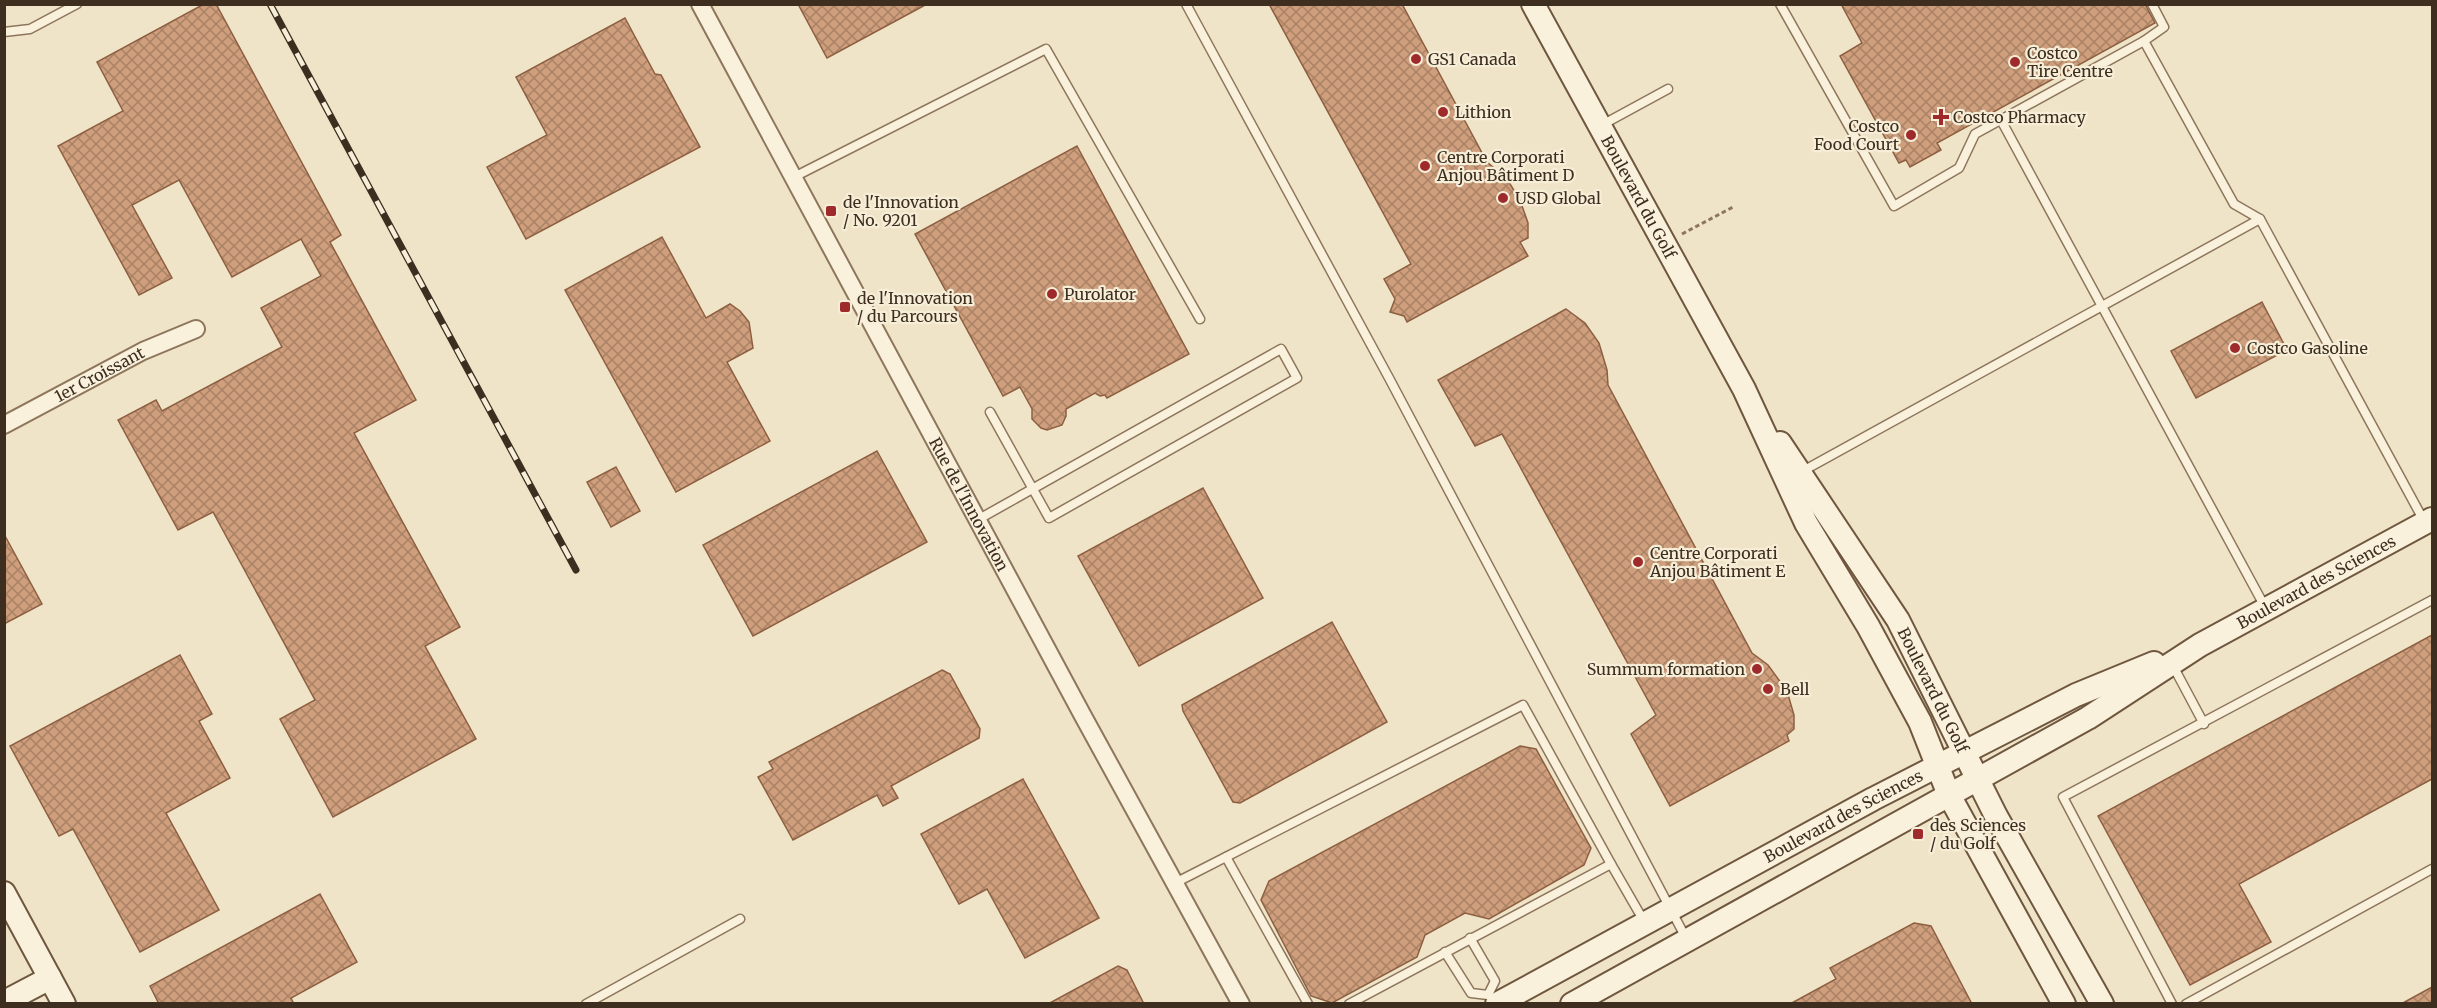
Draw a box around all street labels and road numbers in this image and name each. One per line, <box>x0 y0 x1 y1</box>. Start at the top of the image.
street label: Boulevard du Golf <box>1597 132 1681 263</box>
street label: 1er Croissant <box>51 342 148 406</box>
street label: Rue de l'Innovation <box>925 434 1013 575</box>
street label: Boulevard des Sciences <box>2233 531 2399 633</box>
street label: Boulevard du Golf <box>1893 624 1973 757</box>
street label: Boulevard des Sciences <box>1760 765 1926 867</box>

